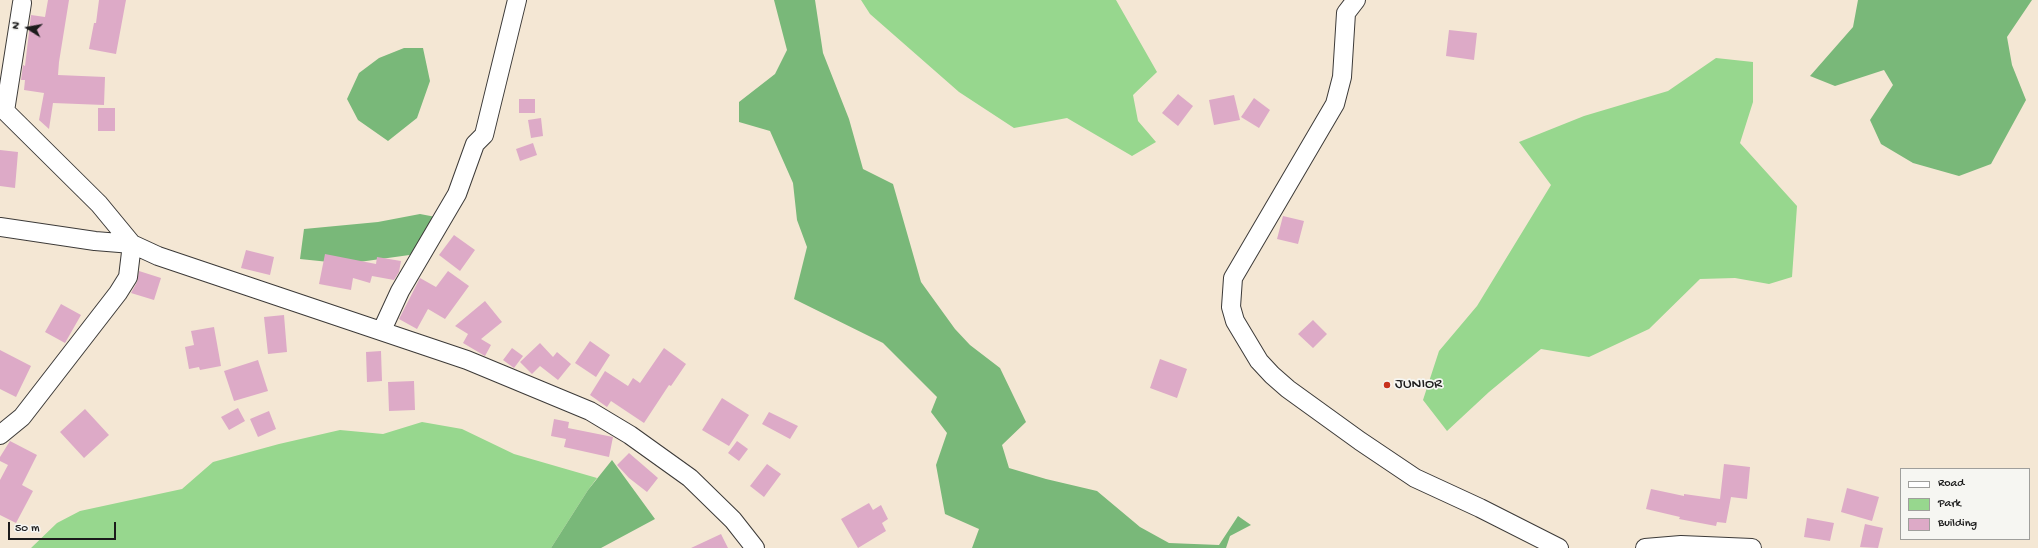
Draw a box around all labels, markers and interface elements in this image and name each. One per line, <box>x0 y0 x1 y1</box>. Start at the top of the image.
north arrow <box>8 8 48 48</box>
text: N <box>10 21 23 30</box>
place label: JUNIOR <box>1395 376 1442 394</box>
marker: JUNIOR <box>1382 380 1392 390</box>
legend <box>1900 468 2030 540</box>
text: Road <box>1938 477 1964 491</box>
text: Park <box>1938 497 1961 511</box>
scale bar <box>10 514 118 540</box>
text: Building <box>1938 517 1977 531</box>
text: 50 m <box>15 522 40 536</box>

